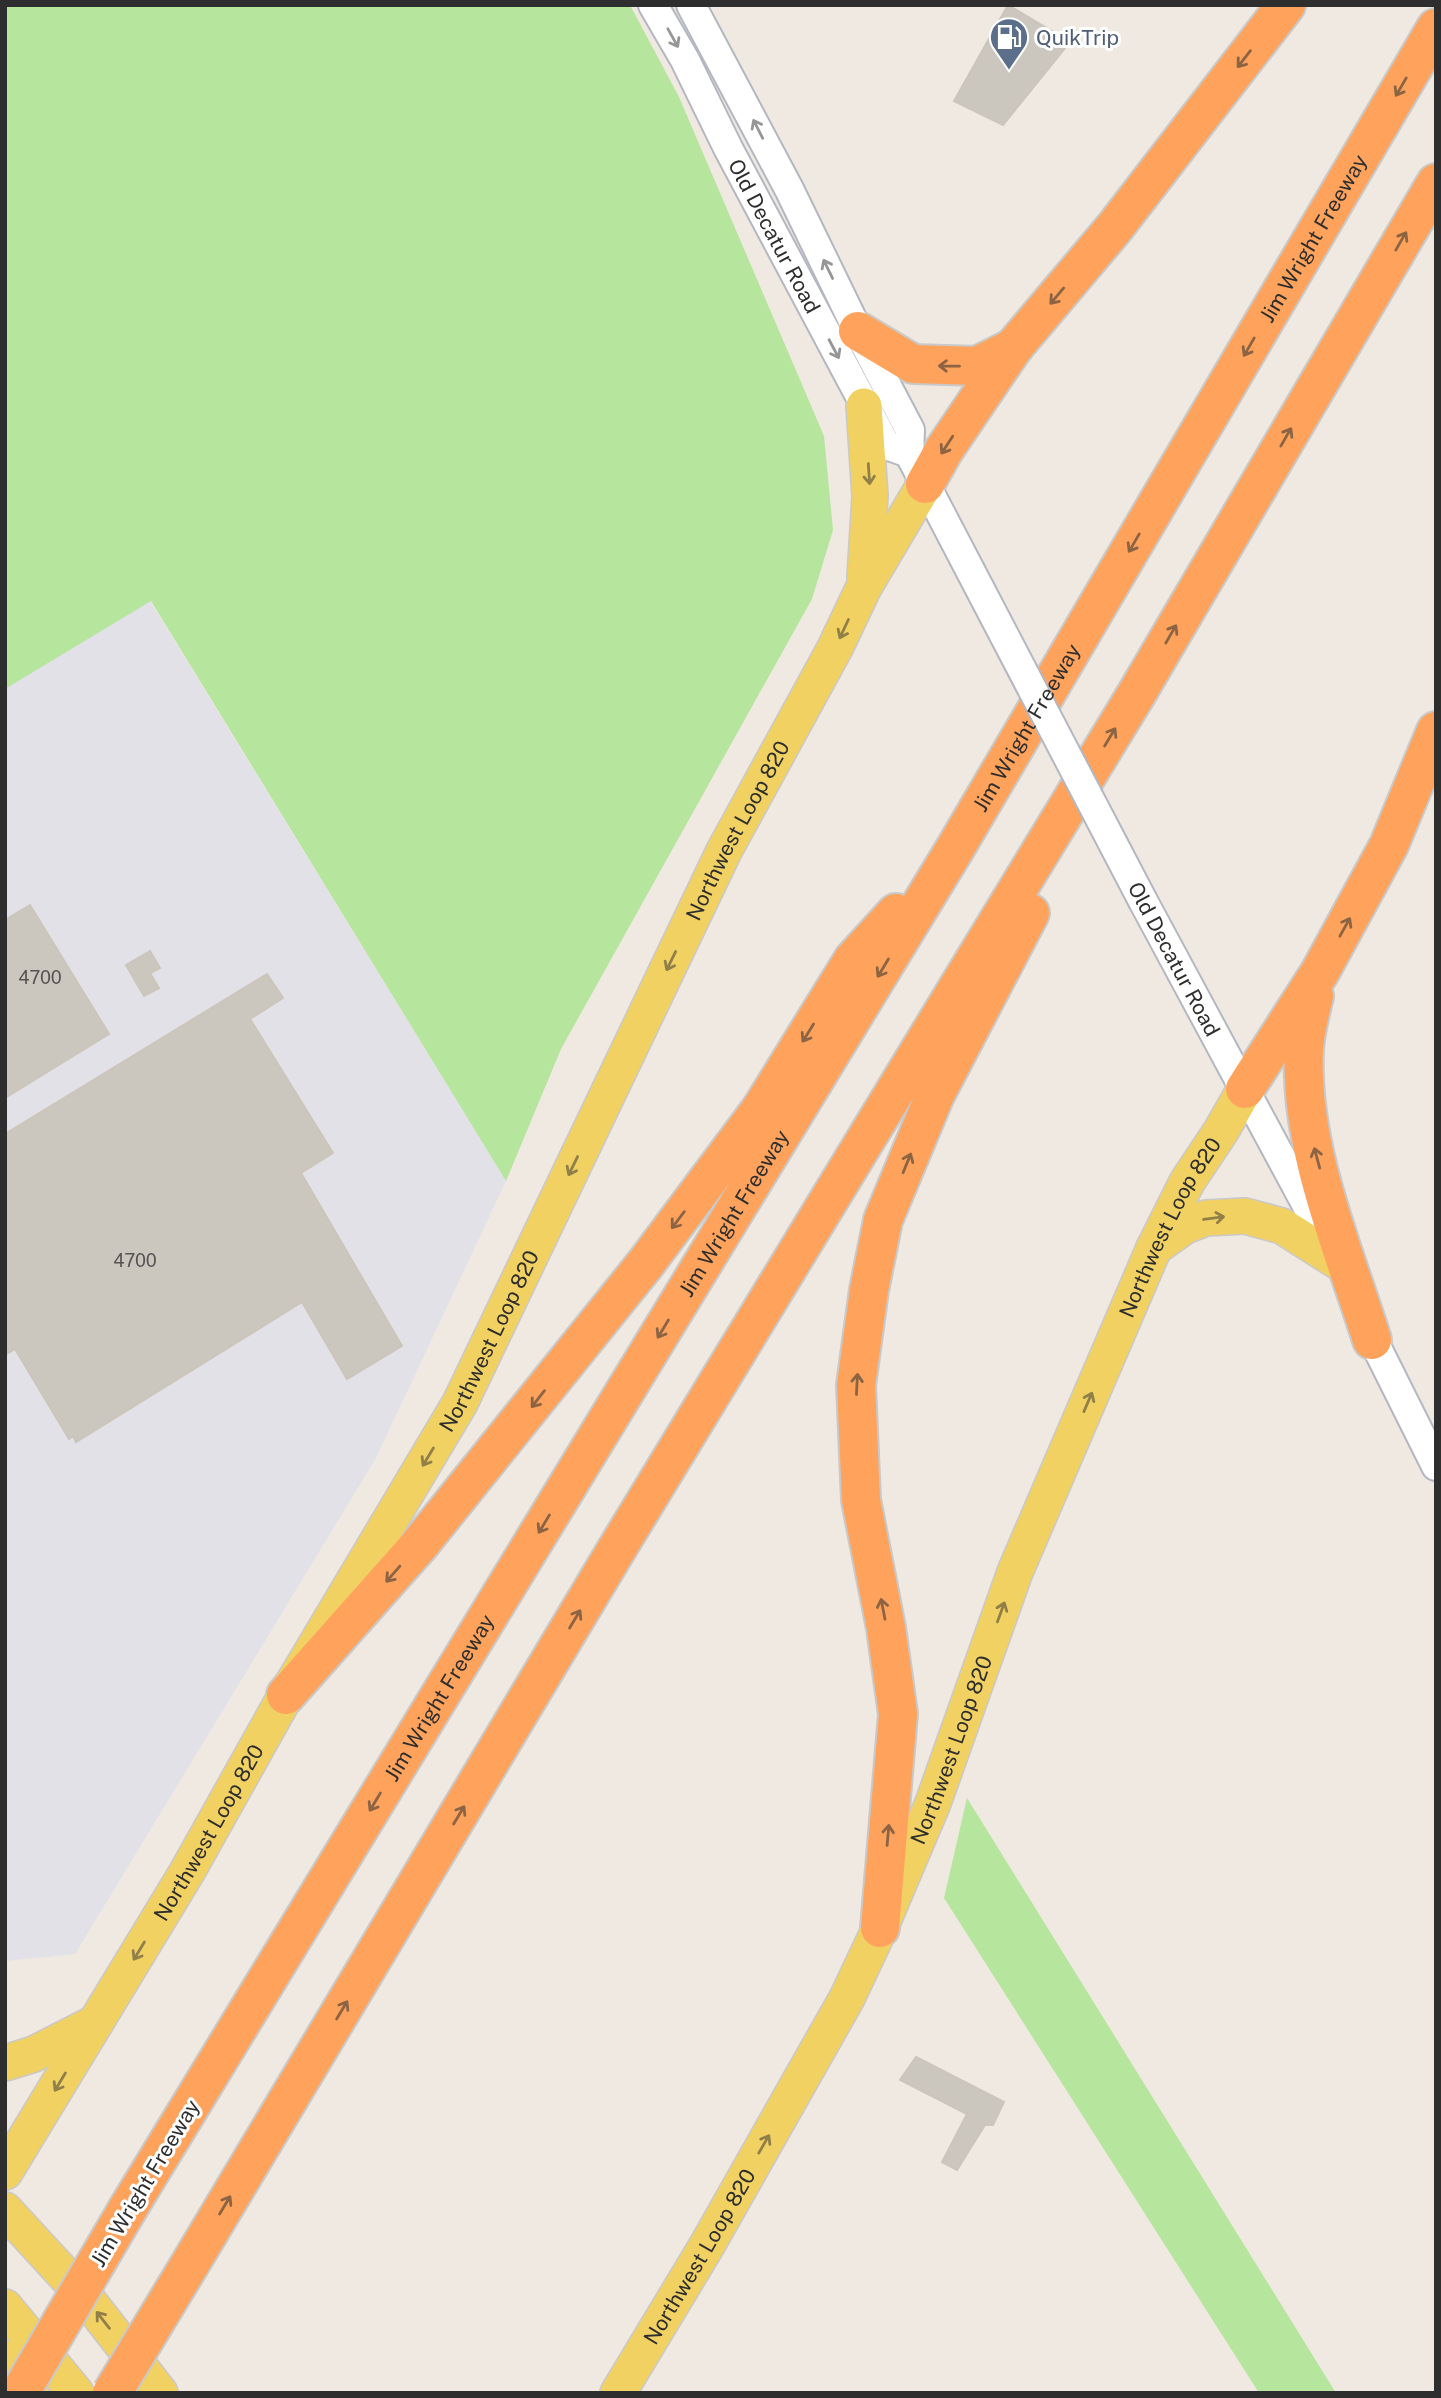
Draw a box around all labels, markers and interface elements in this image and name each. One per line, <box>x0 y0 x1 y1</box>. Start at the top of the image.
fuel station icon: QuikTrip <box>988 16 1030 71</box>
place label: QuikTrip <box>1036 25 1119 50</box>
one-way arrow <box>666 28 680 48</box>
one-way arrow <box>1237 49 1252 68</box>
one-way arrow <box>1394 77 1408 97</box>
one-way arrow <box>751 119 764 140</box>
street label: Jim Wright Freeway <box>1254 150 1372 327</box>
street label: Old Decatur Road <box>723 154 826 317</box>
one-way arrow <box>1394 232 1408 252</box>
one-way arrow <box>821 259 835 280</box>
one-way arrow <box>1049 287 1065 305</box>
one-way arrow <box>1242 336 1256 356</box>
one-way arrow <box>828 338 841 359</box>
one-way arrow <box>938 359 961 372</box>
one-way arrow <box>1279 428 1293 448</box>
one-way arrow <box>940 435 955 454</box>
one-way arrow <box>863 462 876 485</box>
one-way arrow <box>1127 533 1141 553</box>
one-way arrow <box>837 618 851 639</box>
one-way arrow <box>1164 624 1178 644</box>
street label: Jim Wright Freeway <box>967 639 1085 816</box>
one-way arrow <box>1103 727 1117 747</box>
street label: Northwest Loop 820 <box>680 736 794 924</box>
street label: Old Decatur Road <box>1123 878 1225 1040</box>
one-way arrow <box>1338 917 1352 937</box>
one-way arrow <box>664 950 678 971</box>
one-way arrow <box>875 957 889 977</box>
house number: 4700 <box>18 967 62 988</box>
one-way arrow <box>800 1023 814 1043</box>
street label: Jim Wright Freeway <box>673 1125 794 1301</box>
street label: Northwest Loop 820 <box>1113 1132 1226 1321</box>
one-way arrow <box>1309 1147 1322 1169</box>
one-way arrow <box>901 1153 914 1175</box>
one-way arrow <box>566 1155 580 1176</box>
one-way arrow <box>671 1210 685 1229</box>
one-way arrow <box>1202 1211 1225 1224</box>
street label: Northwest Loop 820 <box>433 1246 544 1436</box>
house number: 4700 <box>113 1250 157 1271</box>
one-way arrow <box>655 1319 669 1339</box>
one-way arrow <box>851 1373 864 1396</box>
one-way arrow <box>530 1390 546 1408</box>
one-way arrow <box>1082 1392 1095 1414</box>
one-way arrow <box>421 1447 435 1467</box>
one-way arrow <box>537 1513 551 1533</box>
one-way arrow <box>384 1565 401 1582</box>
one-way arrow <box>875 1598 889 1621</box>
one-way arrow <box>995 1602 1008 1624</box>
street label: Jim Wright Freeway <box>379 1610 499 1785</box>
one-way arrow <box>568 1610 582 1630</box>
street label: Northwest Loop 820 <box>905 1652 997 1848</box>
street label: Northwest Loop 820 <box>148 1740 269 1925</box>
one-way arrow <box>368 1791 382 1811</box>
one-way arrow <box>452 1805 466 1825</box>
one-way arrow <box>882 1825 895 1847</box>
one-way arrow <box>132 1941 146 1961</box>
one-way arrow <box>335 2000 349 2020</box>
one-way arrow <box>52 2071 66 2091</box>
street label: Jim Wright Freeway <box>85 2095 205 2271</box>
one-way arrow <box>758 2134 771 2155</box>
street label: Northwest Loop 820 <box>638 2164 760 2349</box>
one-way arrow <box>218 2196 232 2216</box>
one-way arrow <box>95 2311 110 2330</box>

